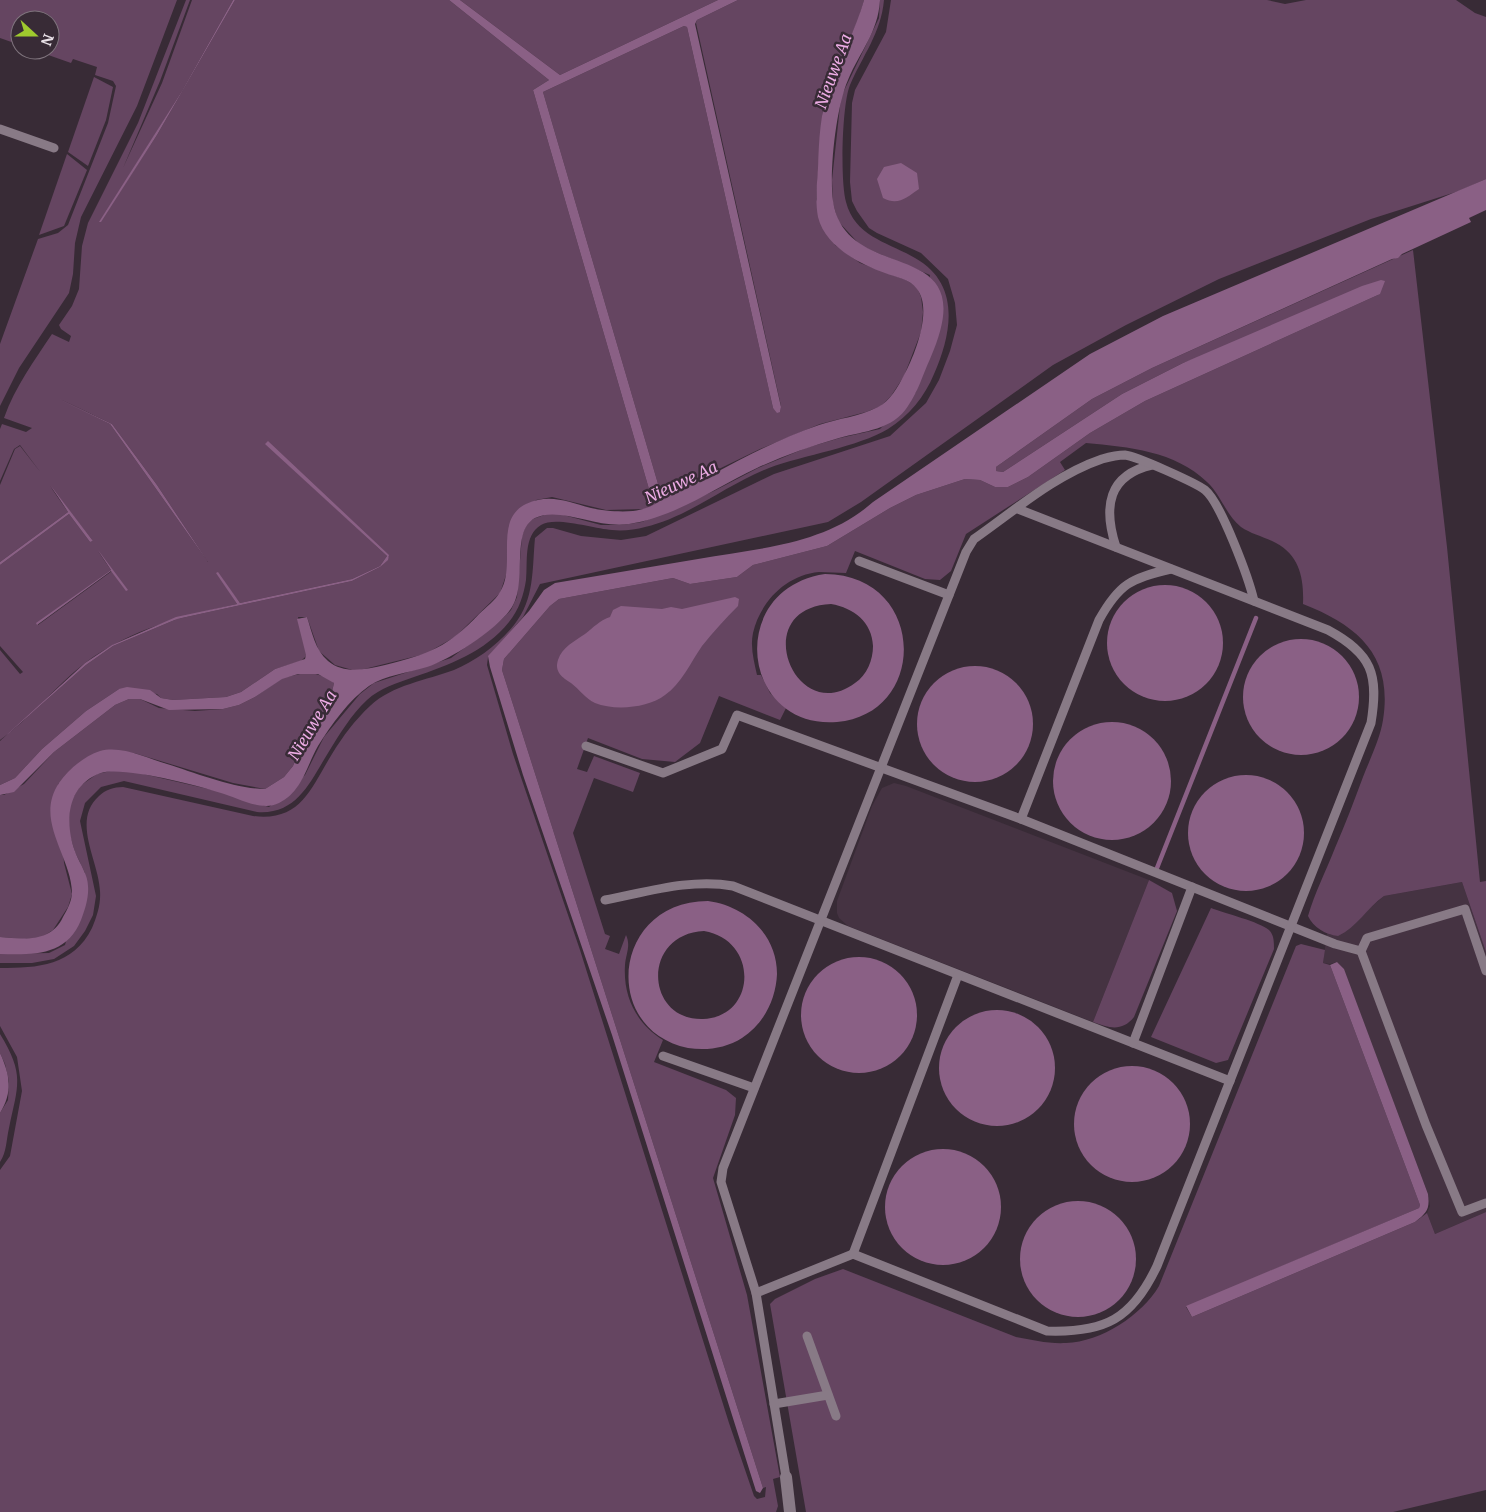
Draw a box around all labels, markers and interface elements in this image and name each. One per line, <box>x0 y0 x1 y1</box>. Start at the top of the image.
north arrow <box>10 10 60 60</box>
text: N <box>37 31 58 48</box>
water label: Nieuwe Aa <box>810 31 856 111</box>
water label: Nieuwe Aa <box>641 456 721 508</box>
water label: Nieuwe Aa <box>283 686 341 764</box>

